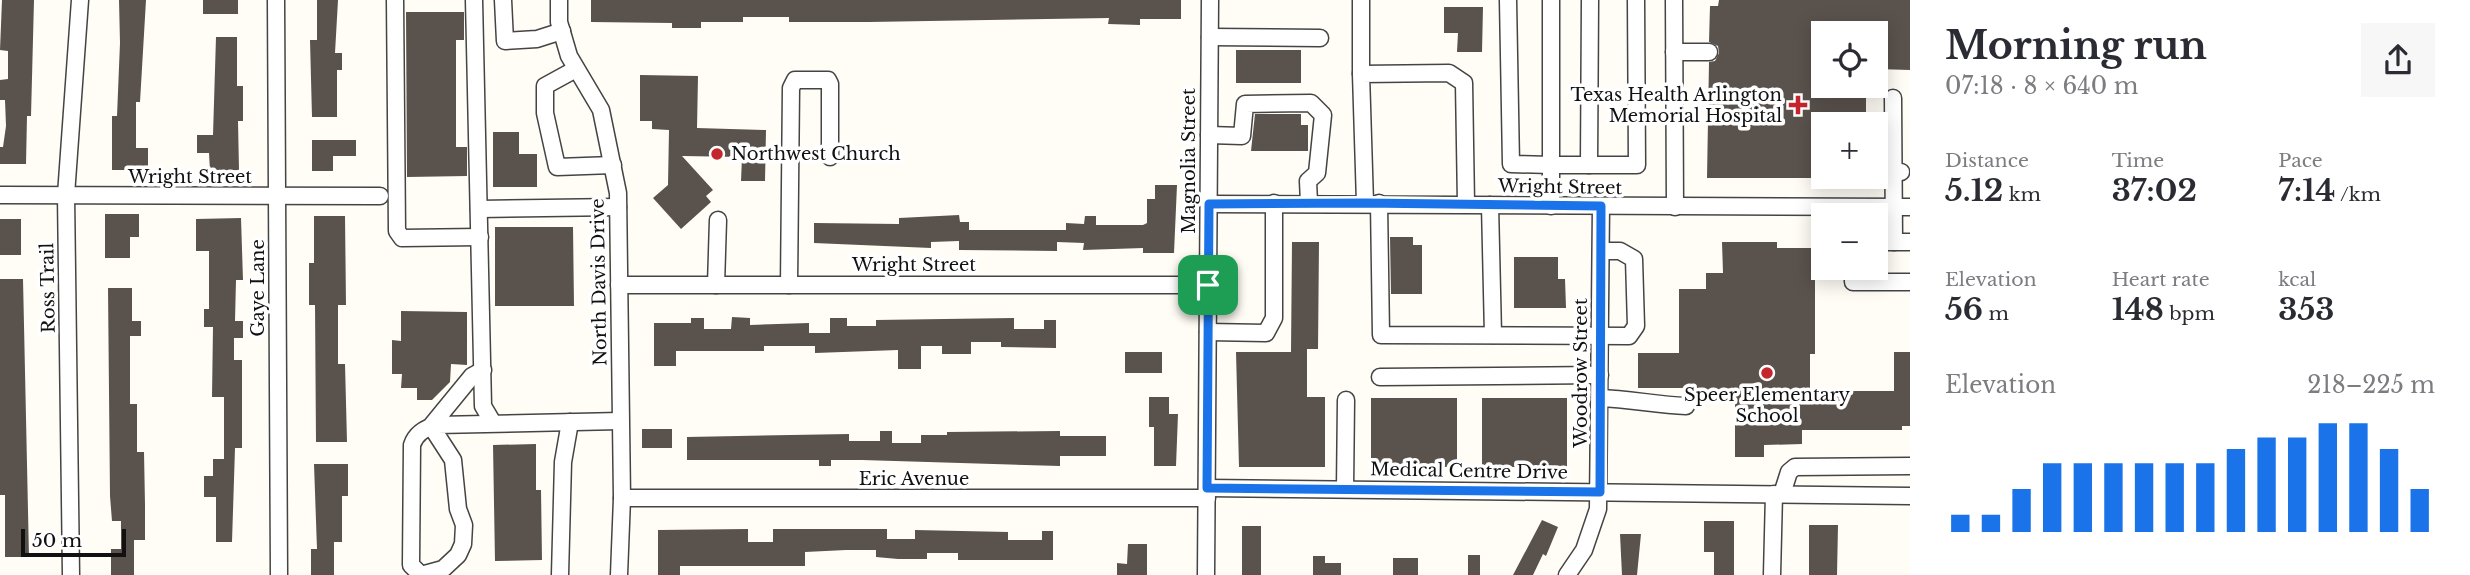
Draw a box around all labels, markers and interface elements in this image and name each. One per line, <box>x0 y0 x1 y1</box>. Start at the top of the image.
map controls <box>1811 21 1888 280</box>
button: locate <box>1811 21 1888 98</box>
text: Morning run <box>1945 22 2207 69</box>
button: share <box>2361 23 2435 97</box>
text: 07:18 · 8 × 640 m <box>1945 72 2139 100</box>
place label: Texas Health Arlington Memorial Hospital <box>1570 84 1782 127</box>
street label: Magnolia Street <box>1178 88 1200 234</box>
marker: Texas Health Arlington Memorial Hospital <box>1788 95 1808 115</box>
button: + <box>1811 112 1888 189</box>
place label: Northwest Church <box>731 143 901 165</box>
marker: Northwest Church <box>709 146 725 162</box>
text: Distance <box>1945 149 2029 172</box>
text: Time <box>2112 149 2164 172</box>
text: Pace <box>2278 149 2323 172</box>
street label: Wright Street <box>127 166 252 188</box>
text: 5.12 <box>1945 172 2003 209</box>
text: 37:02 <box>2112 172 2197 209</box>
text: 7:14 <box>2278 172 2335 209</box>
street label: Wright Street <box>1497 175 1622 199</box>
text: km <box>2003 183 2041 206</box>
text: /km <box>2335 183 2381 206</box>
street label: North Davis Drive <box>587 198 611 366</box>
button: − <box>1811 203 1888 280</box>
street label: Gaye Lane <box>247 239 269 337</box>
street label: Ross Trail <box>36 242 60 333</box>
street label: Wright Street <box>851 254 976 276</box>
pin <box>1178 255 1238 315</box>
icon: arrive <box>1189 266 1227 304</box>
text: Elevation <box>1945 268 2037 291</box>
text: Heart rate <box>2112 268 2210 291</box>
text: kcal <box>2278 268 2316 291</box>
text: 56 <box>1945 291 1983 328</box>
text: 148 <box>2112 291 2164 328</box>
text: 353 <box>2278 291 2334 328</box>
street label: Woodrow Street <box>1570 298 1592 449</box>
text: m <box>1983 302 2009 325</box>
text: bpm <box>2164 302 2215 325</box>
marker: Speer Elementary School <box>1759 365 1775 381</box>
text: Elevation <box>1945 371 2056 399</box>
text: 218–225 m <box>2307 371 2435 399</box>
place label: Speer Elementary School <box>1684 384 1850 427</box>
street label: Medical Centre Drive <box>1370 458 1568 484</box>
street label: Eric Avenue <box>859 468 969 490</box>
scale bar <box>21 526 126 558</box>
text: 50 m <box>32 529 82 552</box>

